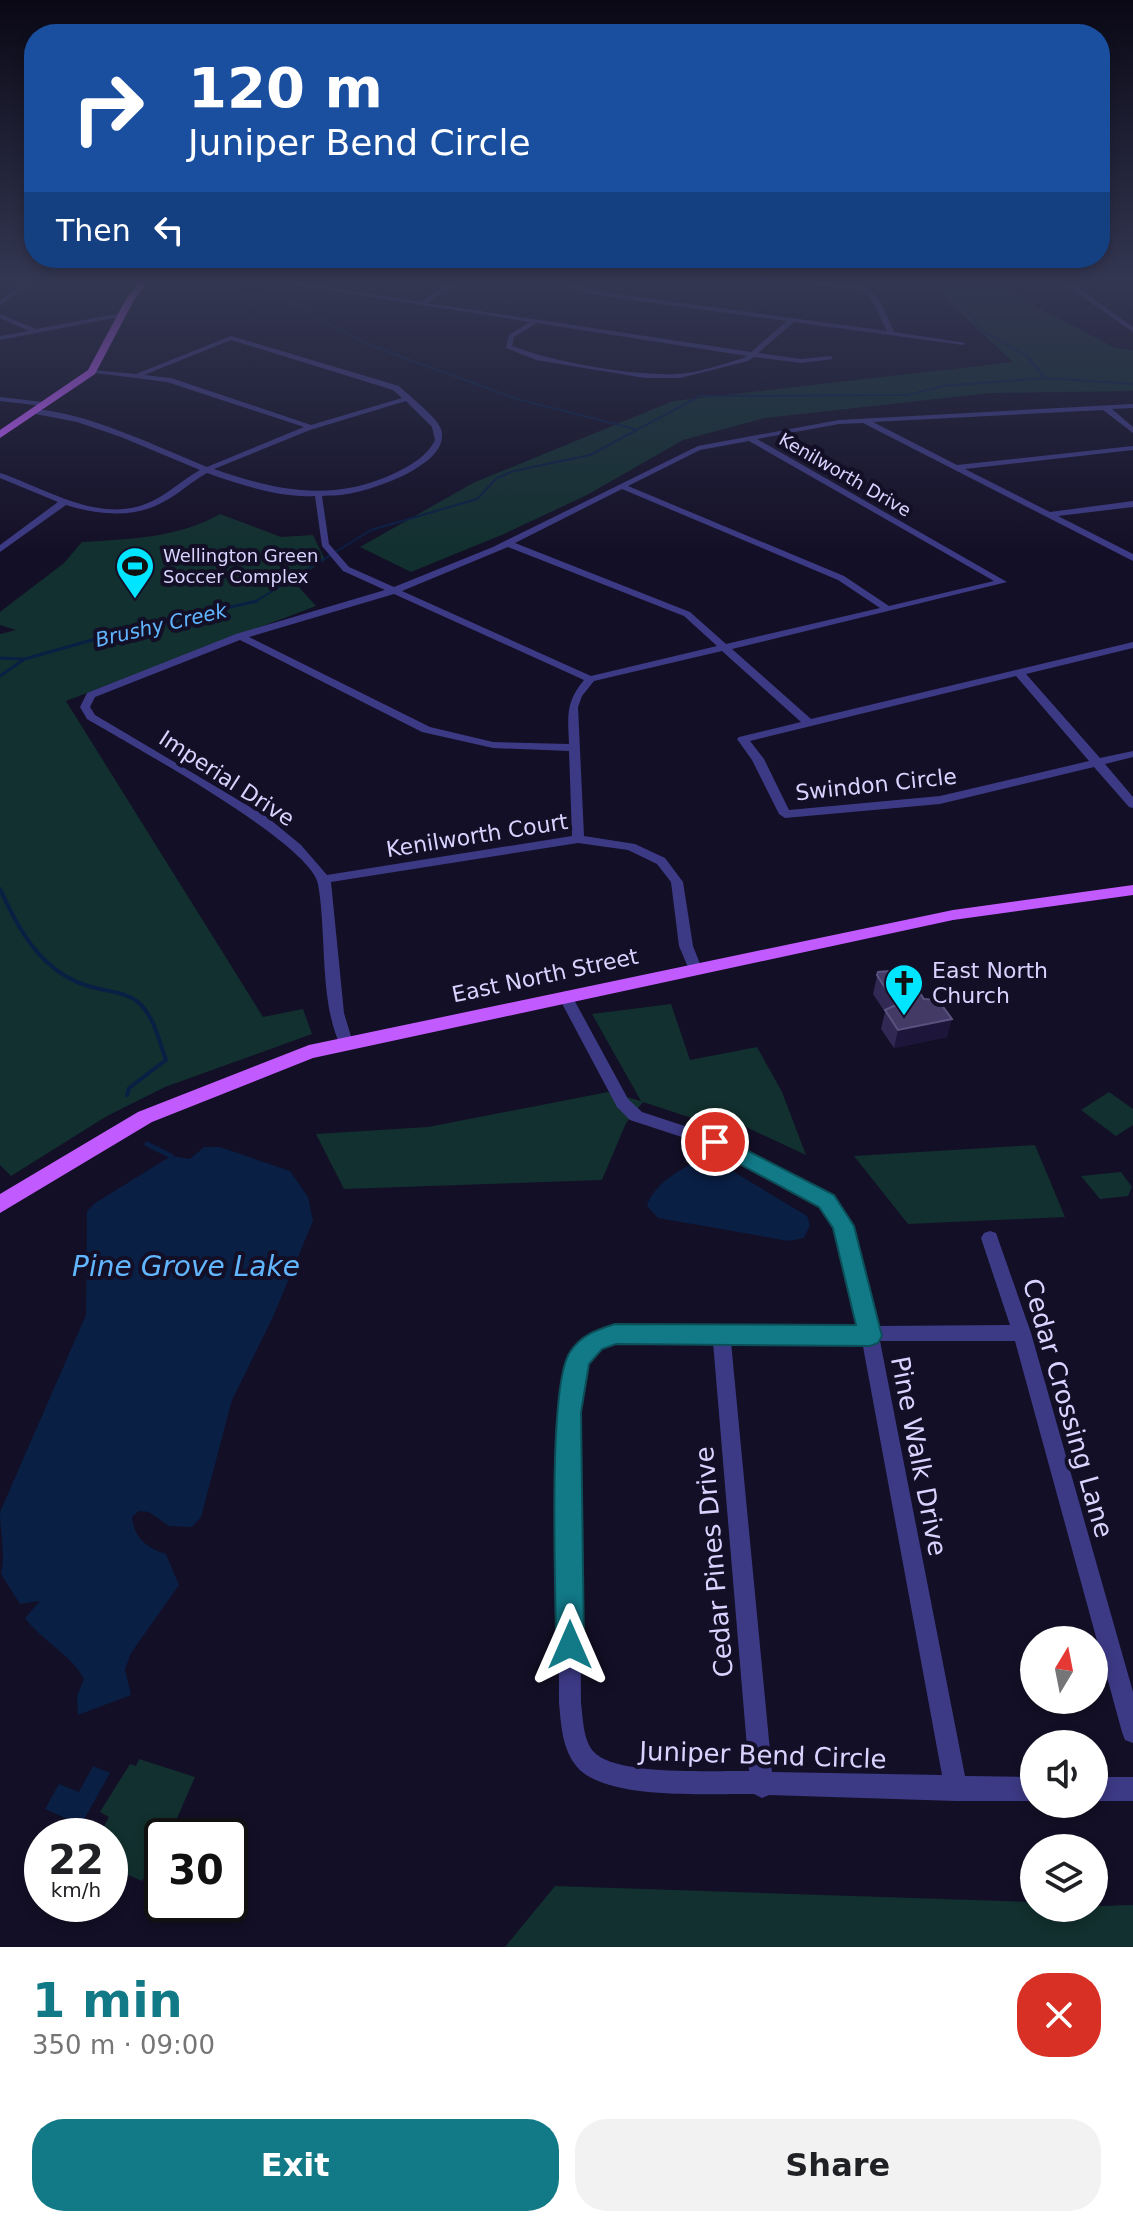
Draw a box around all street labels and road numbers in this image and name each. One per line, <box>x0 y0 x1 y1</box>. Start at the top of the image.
street label: Kenilworth Drive <box>776 428 915 521</box>
street label: Imperial Drive <box>155 726 299 831</box>
street label: Swindon Circle <box>794 764 958 805</box>
street label: Kenilworth Court <box>384 809 570 862</box>
street label: East North Street <box>450 943 641 1007</box>
street label: Cedar Crossing Lane <box>1017 1275 1119 1541</box>
street label: Pine Walk Drive <box>885 1354 953 1558</box>
street label: Cedar Pines Drive <box>689 1445 739 1679</box>
street label: Juniper Bend Circle <box>637 1736 887 1774</box>

